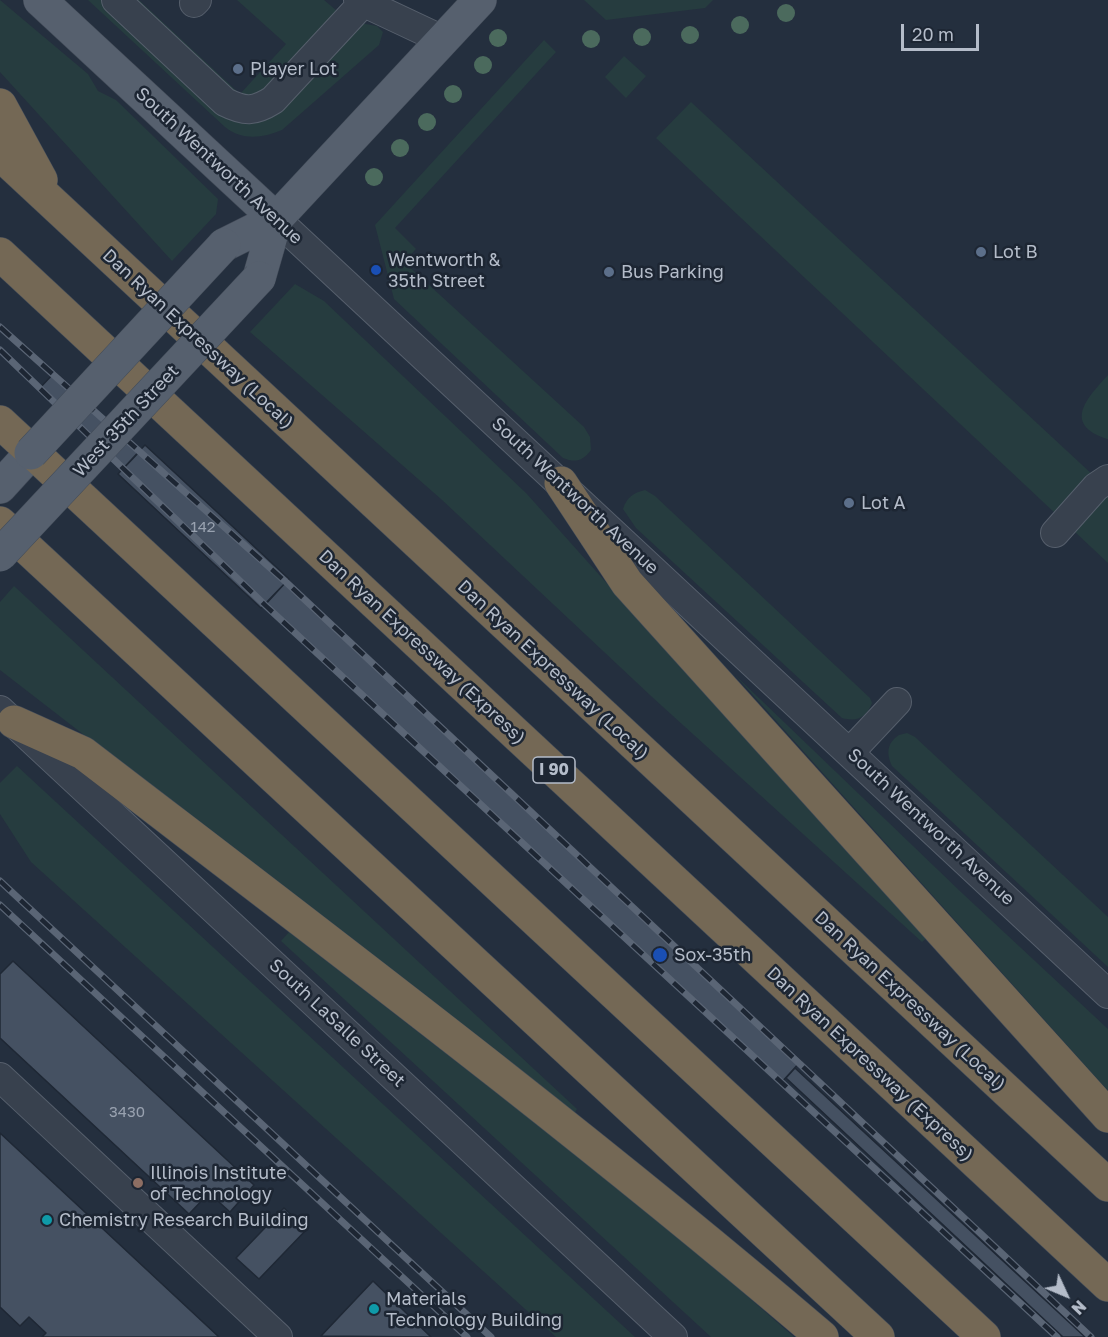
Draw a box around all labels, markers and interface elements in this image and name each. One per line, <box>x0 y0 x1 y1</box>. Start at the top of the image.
scale bar <box>904 12 982 50</box>
text: 20 m <box>912 23 954 45</box>
place label: Player Lot <box>250 58 337 80</box>
marker: Player Lot <box>231 62 245 76</box>
street label: South Wentworth Avenue <box>131 83 307 249</box>
place label: Lot B <box>993 241 1038 263</box>
street label: Dan Ryan Expressway (Local) <box>98 245 298 433</box>
marker: Lot B <box>974 245 988 259</box>
place label: Wentworth & 35th Street <box>388 249 501 292</box>
place label: Bus Parking <box>621 261 724 283</box>
marker: Wentworth & 35th Street <box>369 263 383 277</box>
marker: Bus Parking <box>602 265 616 279</box>
street label: West 35th Street <box>69 361 183 481</box>
street label: South Wentworth Avenue <box>487 413 663 579</box>
place label: Lot A <box>861 492 906 514</box>
marker: Lot A <box>842 496 856 510</box>
house number: 142 <box>190 518 216 536</box>
street label: Dan Ryan Expressway (Express) <box>314 545 530 749</box>
street label: Dan Ryan Expressway (Local) <box>453 576 653 764</box>
street label: South Wentworth Avenue <box>843 744 1019 910</box>
road number: I 90 <box>533 757 575 783</box>
street label: Dan Ryan Expressway (Local) <box>810 907 1010 1095</box>
place label: Sox-35th <box>674 944 751 966</box>
marker: Sox-35th <box>651 946 669 964</box>
street label: South LaSalle Street <box>265 954 409 1092</box>
street label: Dan Ryan Expressway (Express) <box>762 962 978 1166</box>
house number: 3430 <box>109 1103 145 1121</box>
place label: Illinois Institute of Technology <box>150 1162 287 1204</box>
marker: Illinois Institute of Technology <box>131 1176 145 1190</box>
place label: Chemistry Research Building <box>59 1209 309 1231</box>
marker: Chemistry Research Building <box>40 1213 54 1227</box>
north arrow <box>1036 1265 1096 1325</box>
place label: Materials Technology Building <box>386 1288 562 1330</box>
text: N <box>1068 1296 1090 1319</box>
marker: Materials Technology Building <box>367 1302 381 1316</box>

